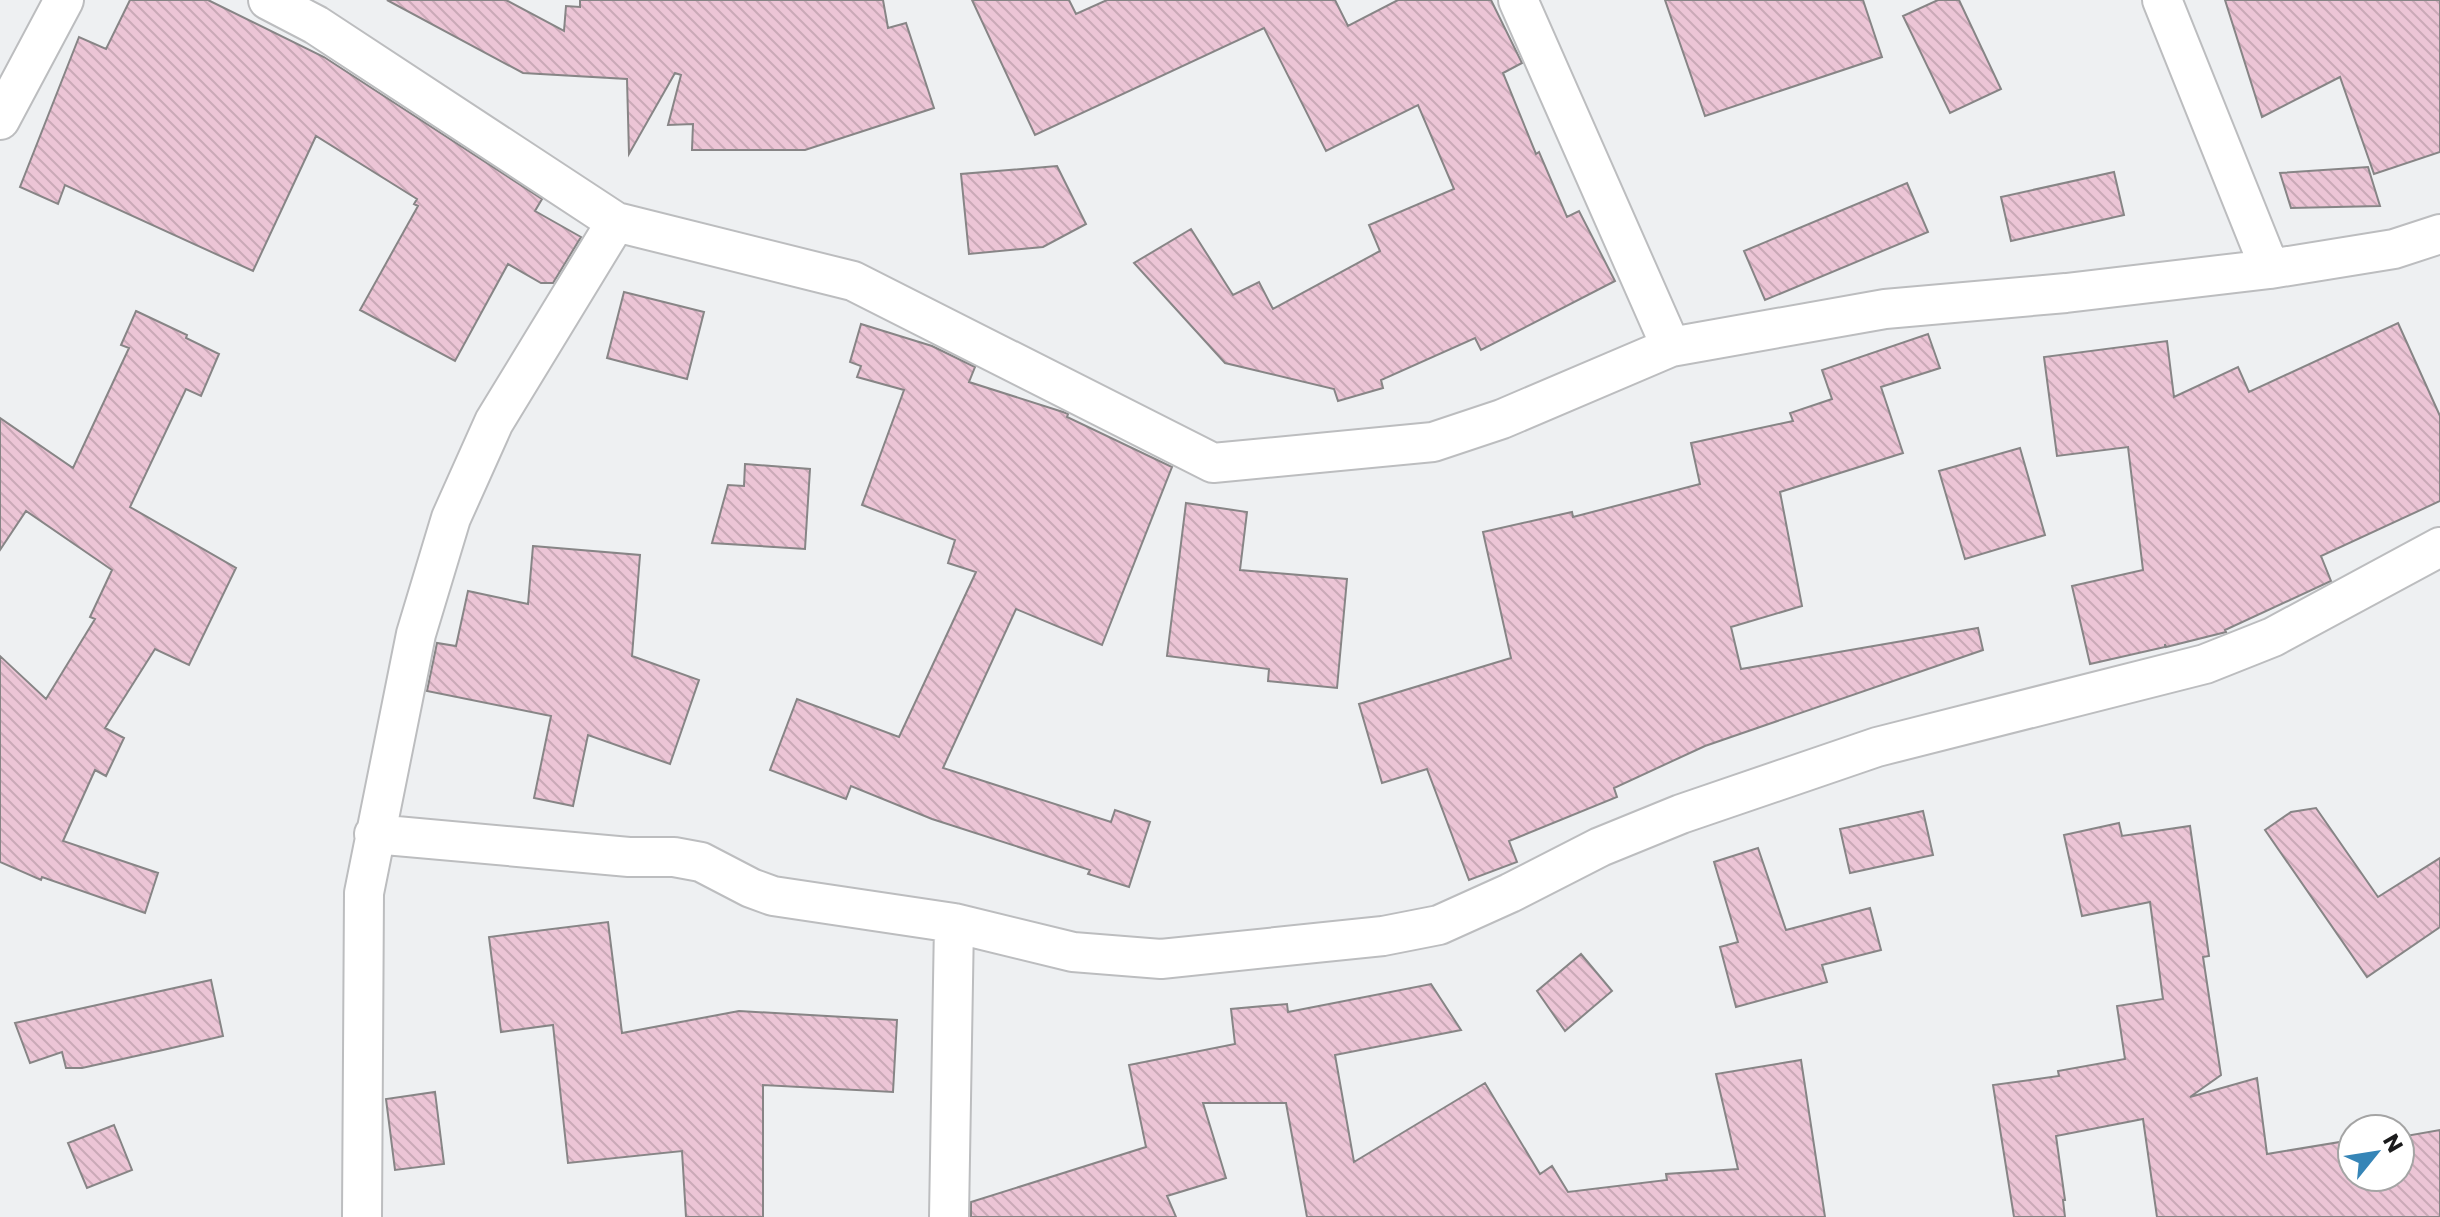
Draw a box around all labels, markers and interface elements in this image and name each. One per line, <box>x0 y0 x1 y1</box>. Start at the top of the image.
north arrow <box>2336 1113 2416 1193</box>
text: N <box>2375 1128 2410 1158</box>

